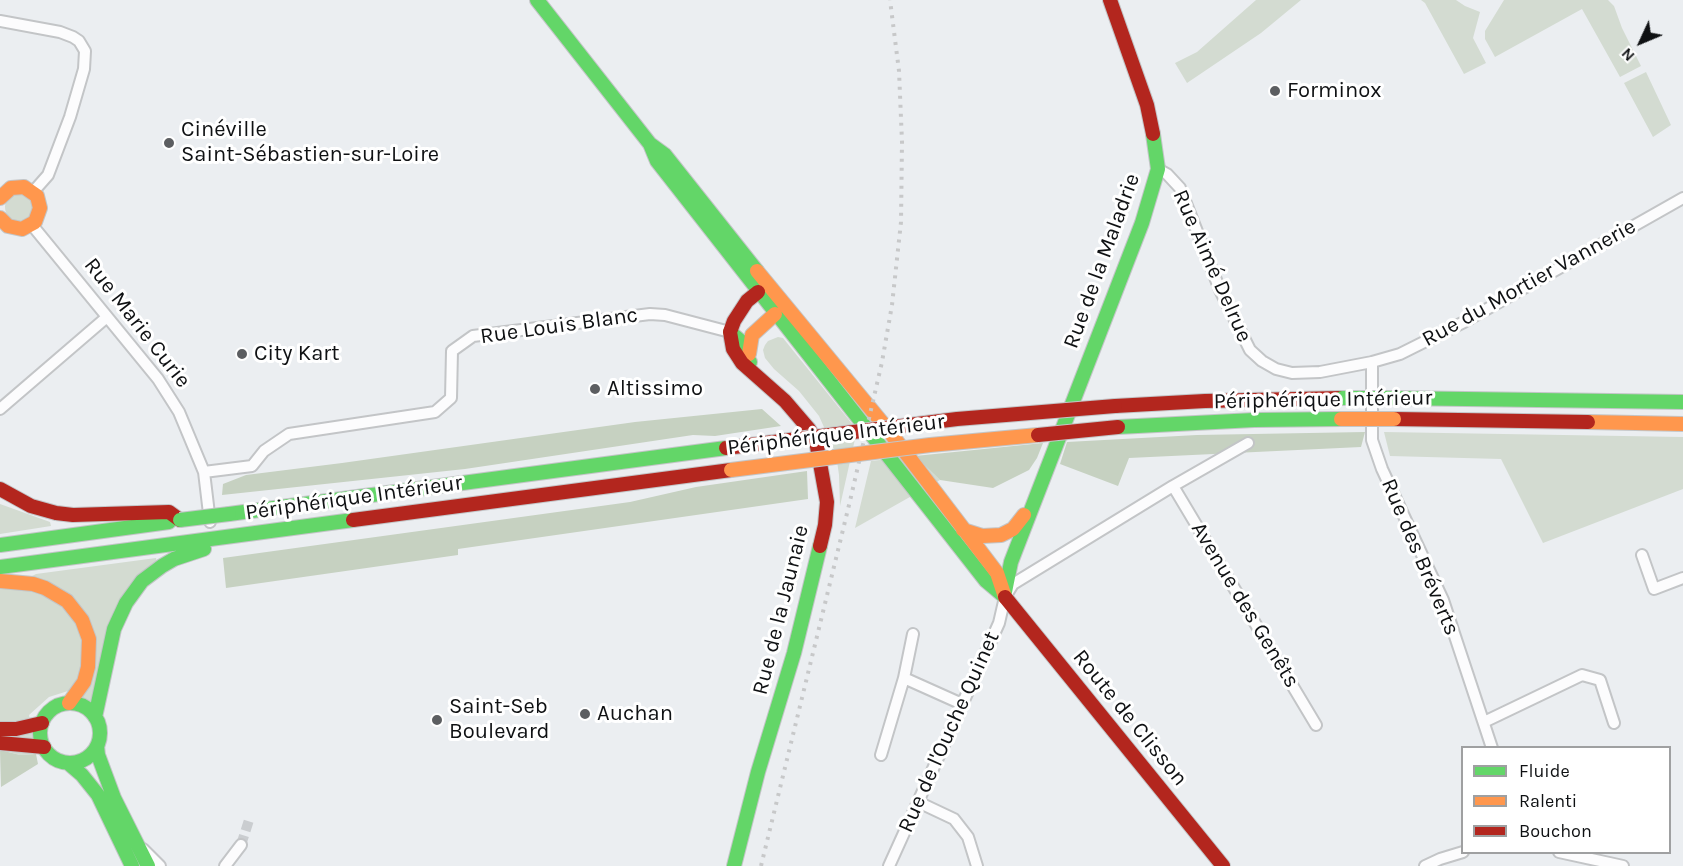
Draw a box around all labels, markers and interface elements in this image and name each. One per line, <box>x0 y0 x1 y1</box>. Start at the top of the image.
north arrow <box>1611 12 1671 72</box>
text: N <box>1617 44 1639 66</box>
place label: Forminox <box>1287 78 1382 104</box>
marker: Forminox <box>1268 84 1282 98</box>
place label: Cinéville Saint-Sébastien-sur-Loire <box>181 117 439 168</box>
marker: Cinéville Saint-Sébastien-sur-Loire <box>162 136 176 150</box>
street label: Rue de la Maladrie <box>1058 170 1146 352</box>
street label: Rue Aimé Delrue <box>1167 186 1257 346</box>
street label: Rue du Mortier Vannerie <box>1418 213 1640 353</box>
street label: Rue Marie Curie <box>78 253 196 393</box>
street label: Rue Louis Blanc <box>479 302 639 350</box>
place label: City Kart <box>254 341 339 367</box>
marker: City Kart <box>235 347 249 361</box>
place label: Altissimo <box>607 376 703 402</box>
marker: Altissimo <box>588 382 602 396</box>
street label: Périphérique Intérieur <box>1213 385 1433 415</box>
street label: Périphérique Intérieur <box>726 409 946 461</box>
street label: Périphérique Intérieur <box>244 470 464 526</box>
street label: Rue des Bréverts <box>1375 475 1465 639</box>
street label: Avenue des Genêts <box>1185 517 1305 693</box>
street label: Rue de la Jaunaie <box>747 522 815 698</box>
street label: Rue de l'Ouche Quinet <box>893 627 1005 837</box>
street label: Route de Clisson <box>1067 644 1193 792</box>
place label: Saint-Seb Boulevard <box>449 694 550 746</box>
place label: Auchan <box>597 701 673 727</box>
marker: Auchan <box>578 707 592 721</box>
marker: Saint-Seb Boulevard <box>430 713 444 727</box>
legend <box>1461 746 1671 854</box>
text: Fluide <box>1519 760 1570 782</box>
text: Ralenti <box>1519 790 1577 812</box>
text: Bouchon <box>1519 820 1592 842</box>

